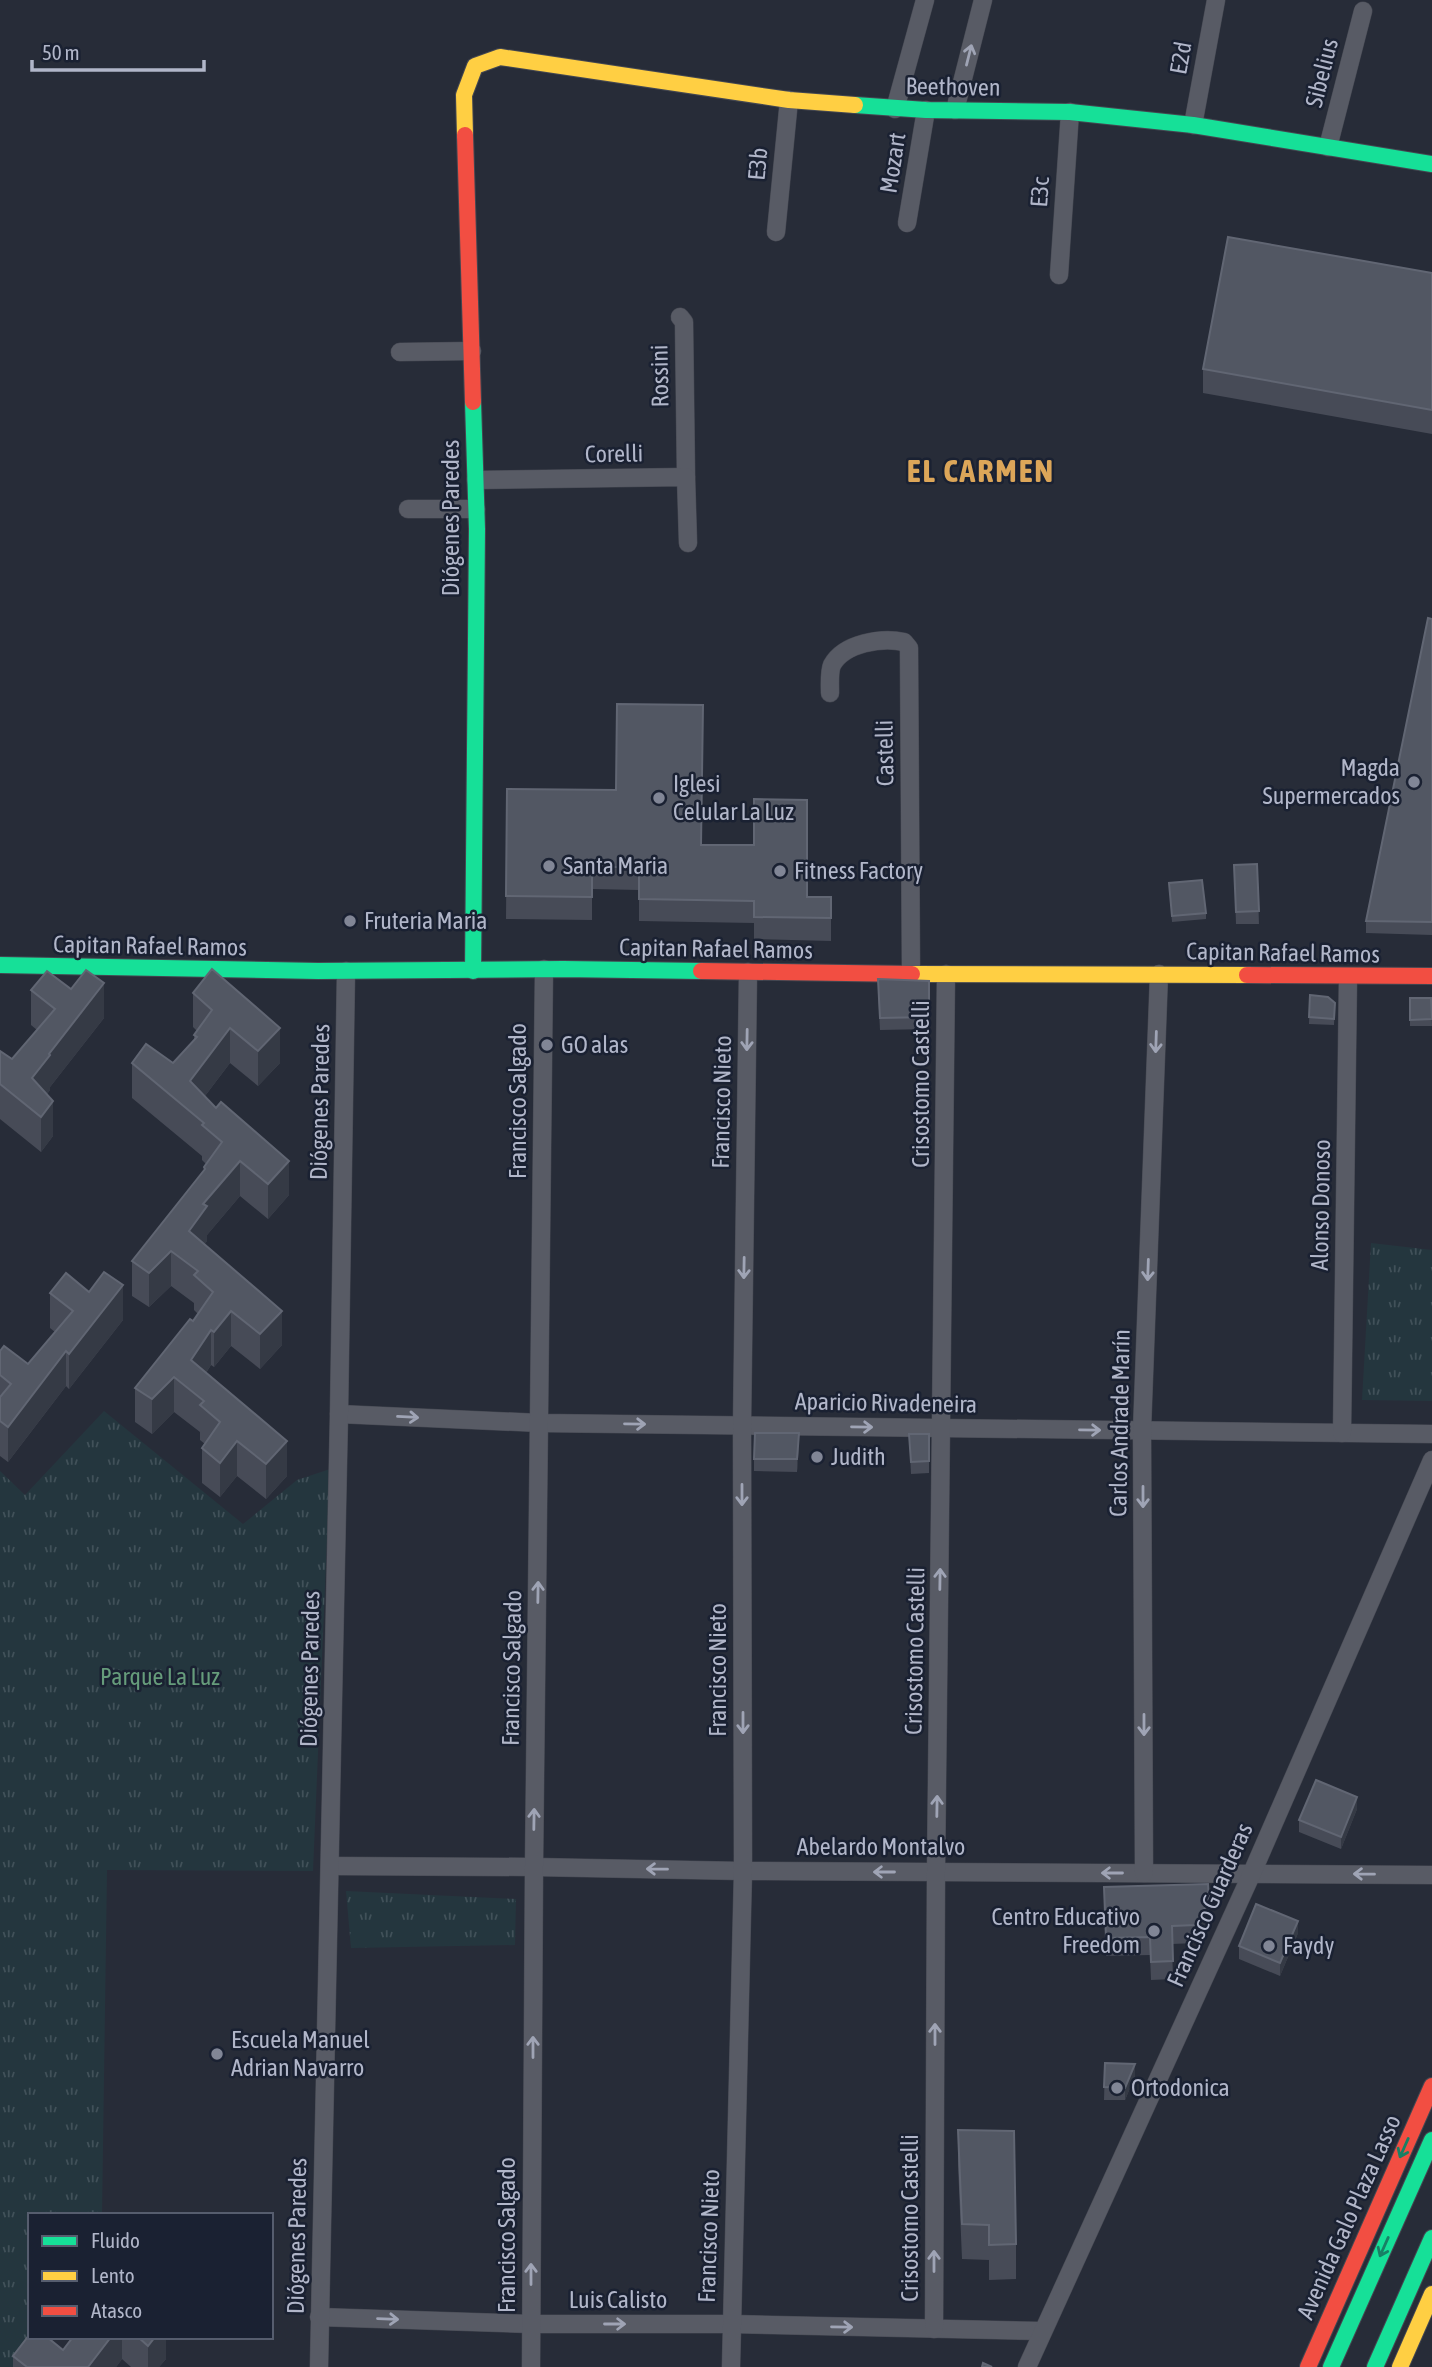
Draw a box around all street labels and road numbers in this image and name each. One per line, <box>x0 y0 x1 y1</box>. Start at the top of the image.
street label: Sibelius <box>1300 36 1343 110</box>
street label: E2d <box>1164 39 1197 76</box>
street label: Beethoven <box>905 72 1001 101</box>
street label: Mozart <box>874 131 911 195</box>
street label: E3b <box>743 146 772 182</box>
street label: E3c <box>1025 176 1054 208</box>
street label: Rossini <box>645 344 674 408</box>
street label: Corelli <box>585 439 643 468</box>
street label: Diógenes Paredes <box>437 440 464 596</box>
street label: Castelli <box>870 720 899 786</box>
street label: Capitan Rafael Ramos <box>53 930 247 961</box>
street label: Capitan Rafael Ramos <box>619 933 813 964</box>
street label: Capitan Rafael Ramos <box>1186 937 1380 968</box>
street label: Crisostomo Castelli <box>907 1000 934 1168</box>
street label: Francisco Salgado <box>504 1023 531 1179</box>
street label: Diógenes Paredes <box>305 1024 334 1180</box>
street label: Francisco Nieto <box>707 1035 736 1169</box>
street label: Alonso Donoso <box>1306 1139 1335 1271</box>
street label: Carlos Andrade Marín <box>1104 1329 1135 1517</box>
street label: Aparicio Rivadeneira <box>795 1387 977 1418</box>
street label: Crisostomo Castelli <box>900 1567 929 1735</box>
street label: Francisco Salgado <box>497 1590 526 1746</box>
street label: Diógenes Paredes <box>295 1591 324 1747</box>
street label: Francisco Nieto <box>704 1603 731 1737</box>
street label: Francisco Guarderas <box>1161 1819 1258 1991</box>
street label: Abelardo Montalvo <box>797 1833 965 1860</box>
street label: Avenida Galo Plaza Lasso <box>1291 2110 1406 2323</box>
street label: Crisostomo Castelli <box>896 2134 923 2302</box>
street label: Francisco Salgado <box>493 2157 520 2313</box>
street label: Diógenes Paredes <box>282 2158 311 2314</box>
street label: Francisco Nieto <box>693 2169 724 2303</box>
street label: Luis Calisto <box>569 2286 667 2313</box>

